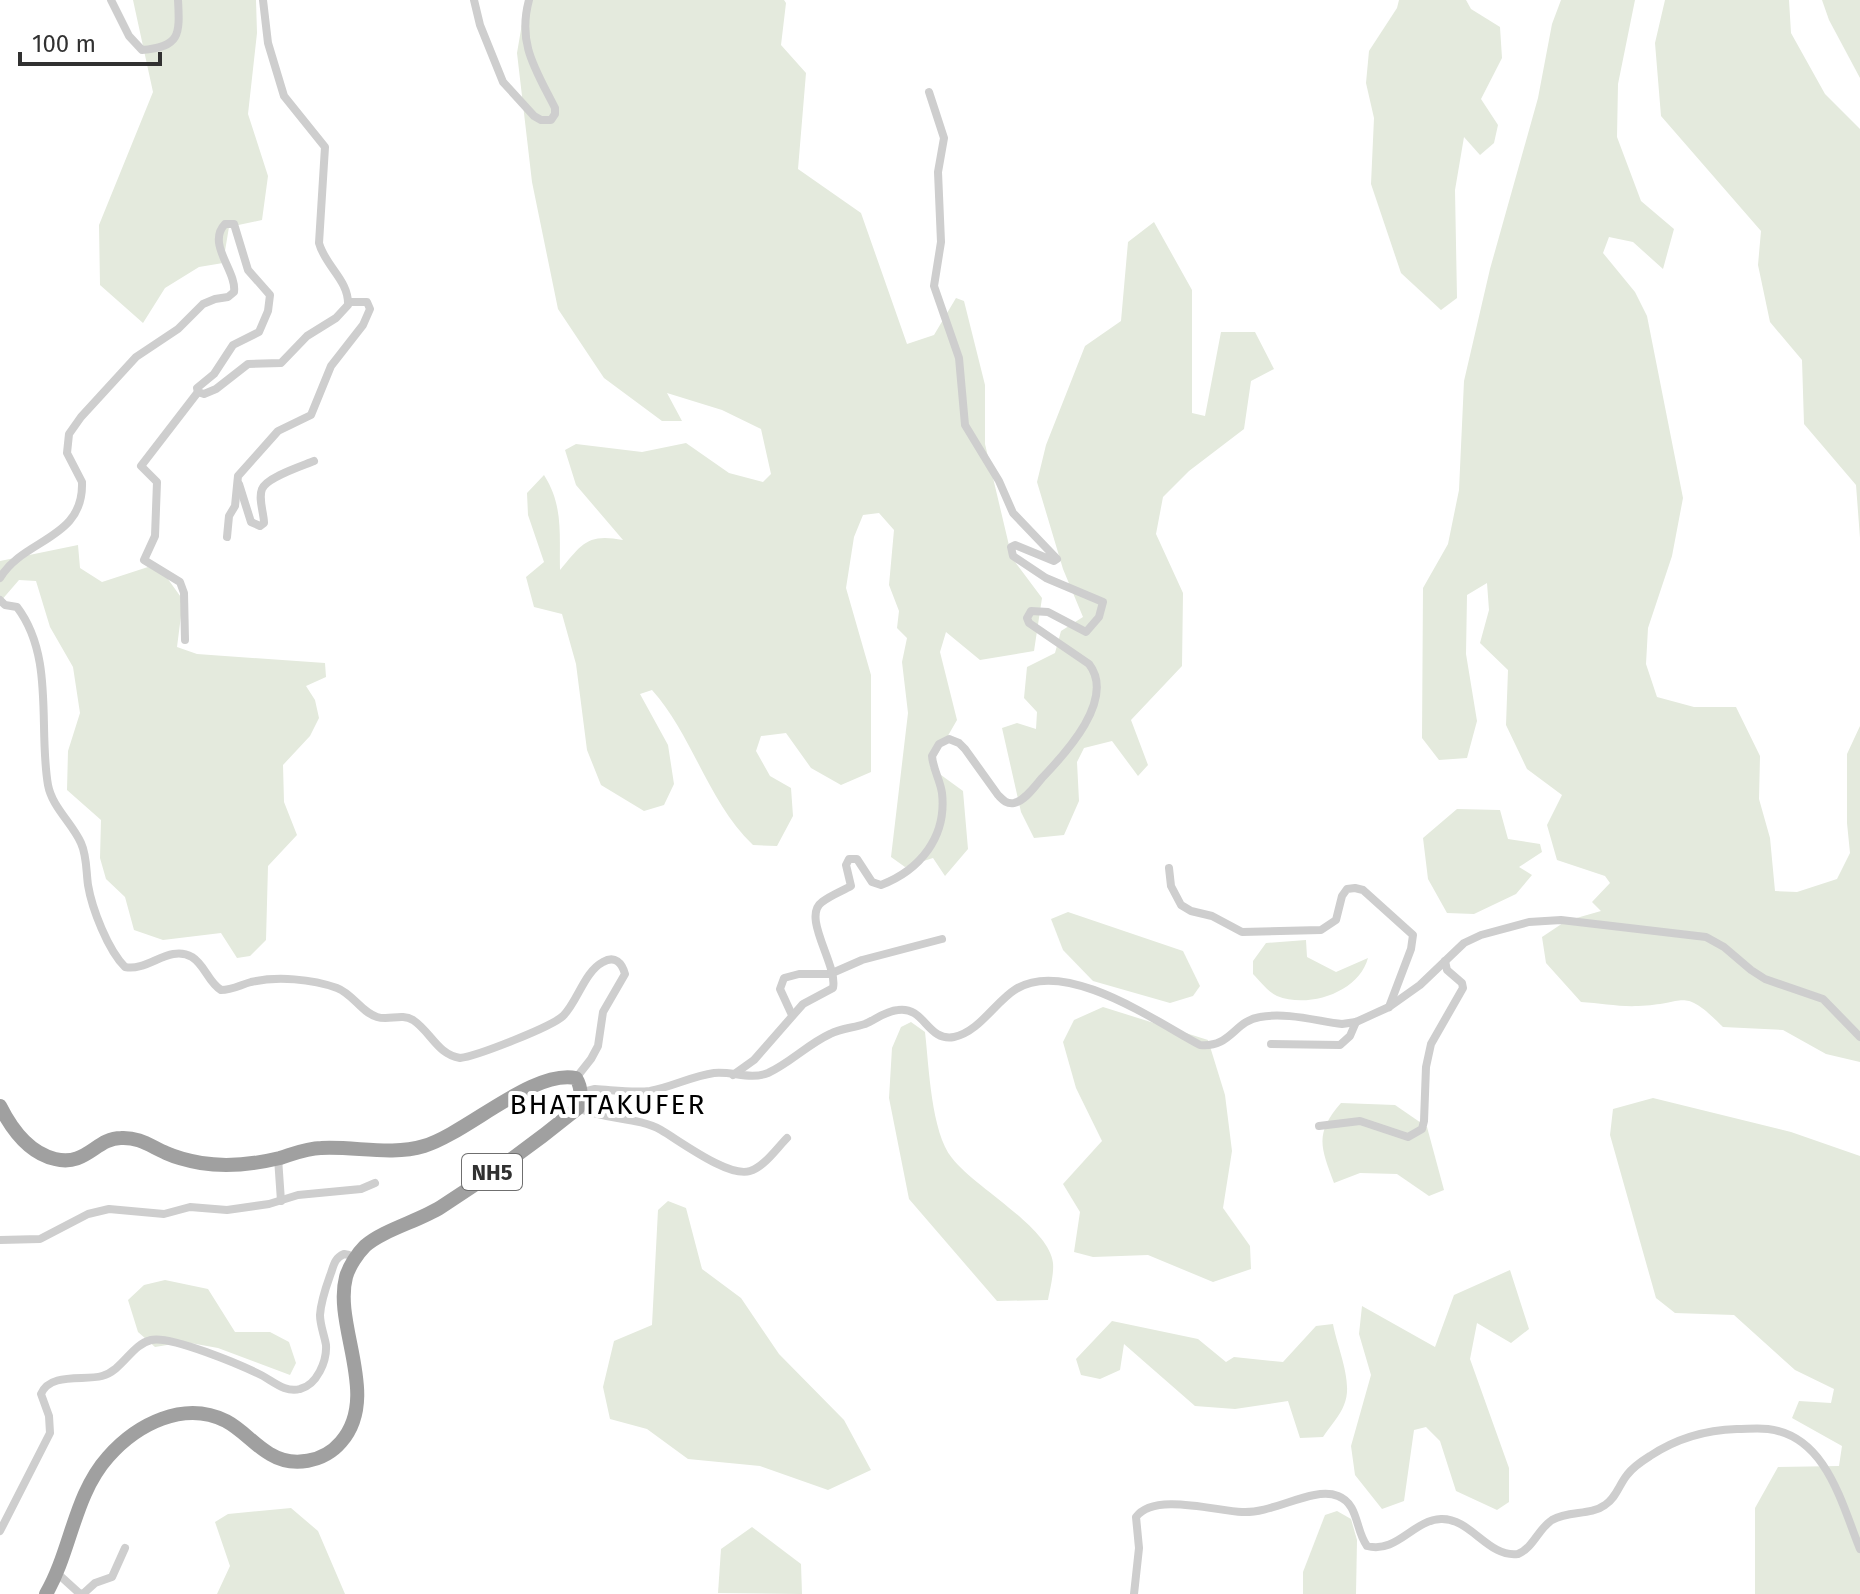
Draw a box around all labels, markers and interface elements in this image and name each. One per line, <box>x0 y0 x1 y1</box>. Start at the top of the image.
scale bar <box>20 16 160 66</box>
text: 100 m <box>32 30 96 58</box>
district label: BHATTAKUFER <box>510 1088 706 1121</box>
road number: NH5 <box>462 1154 522 1190</box>

